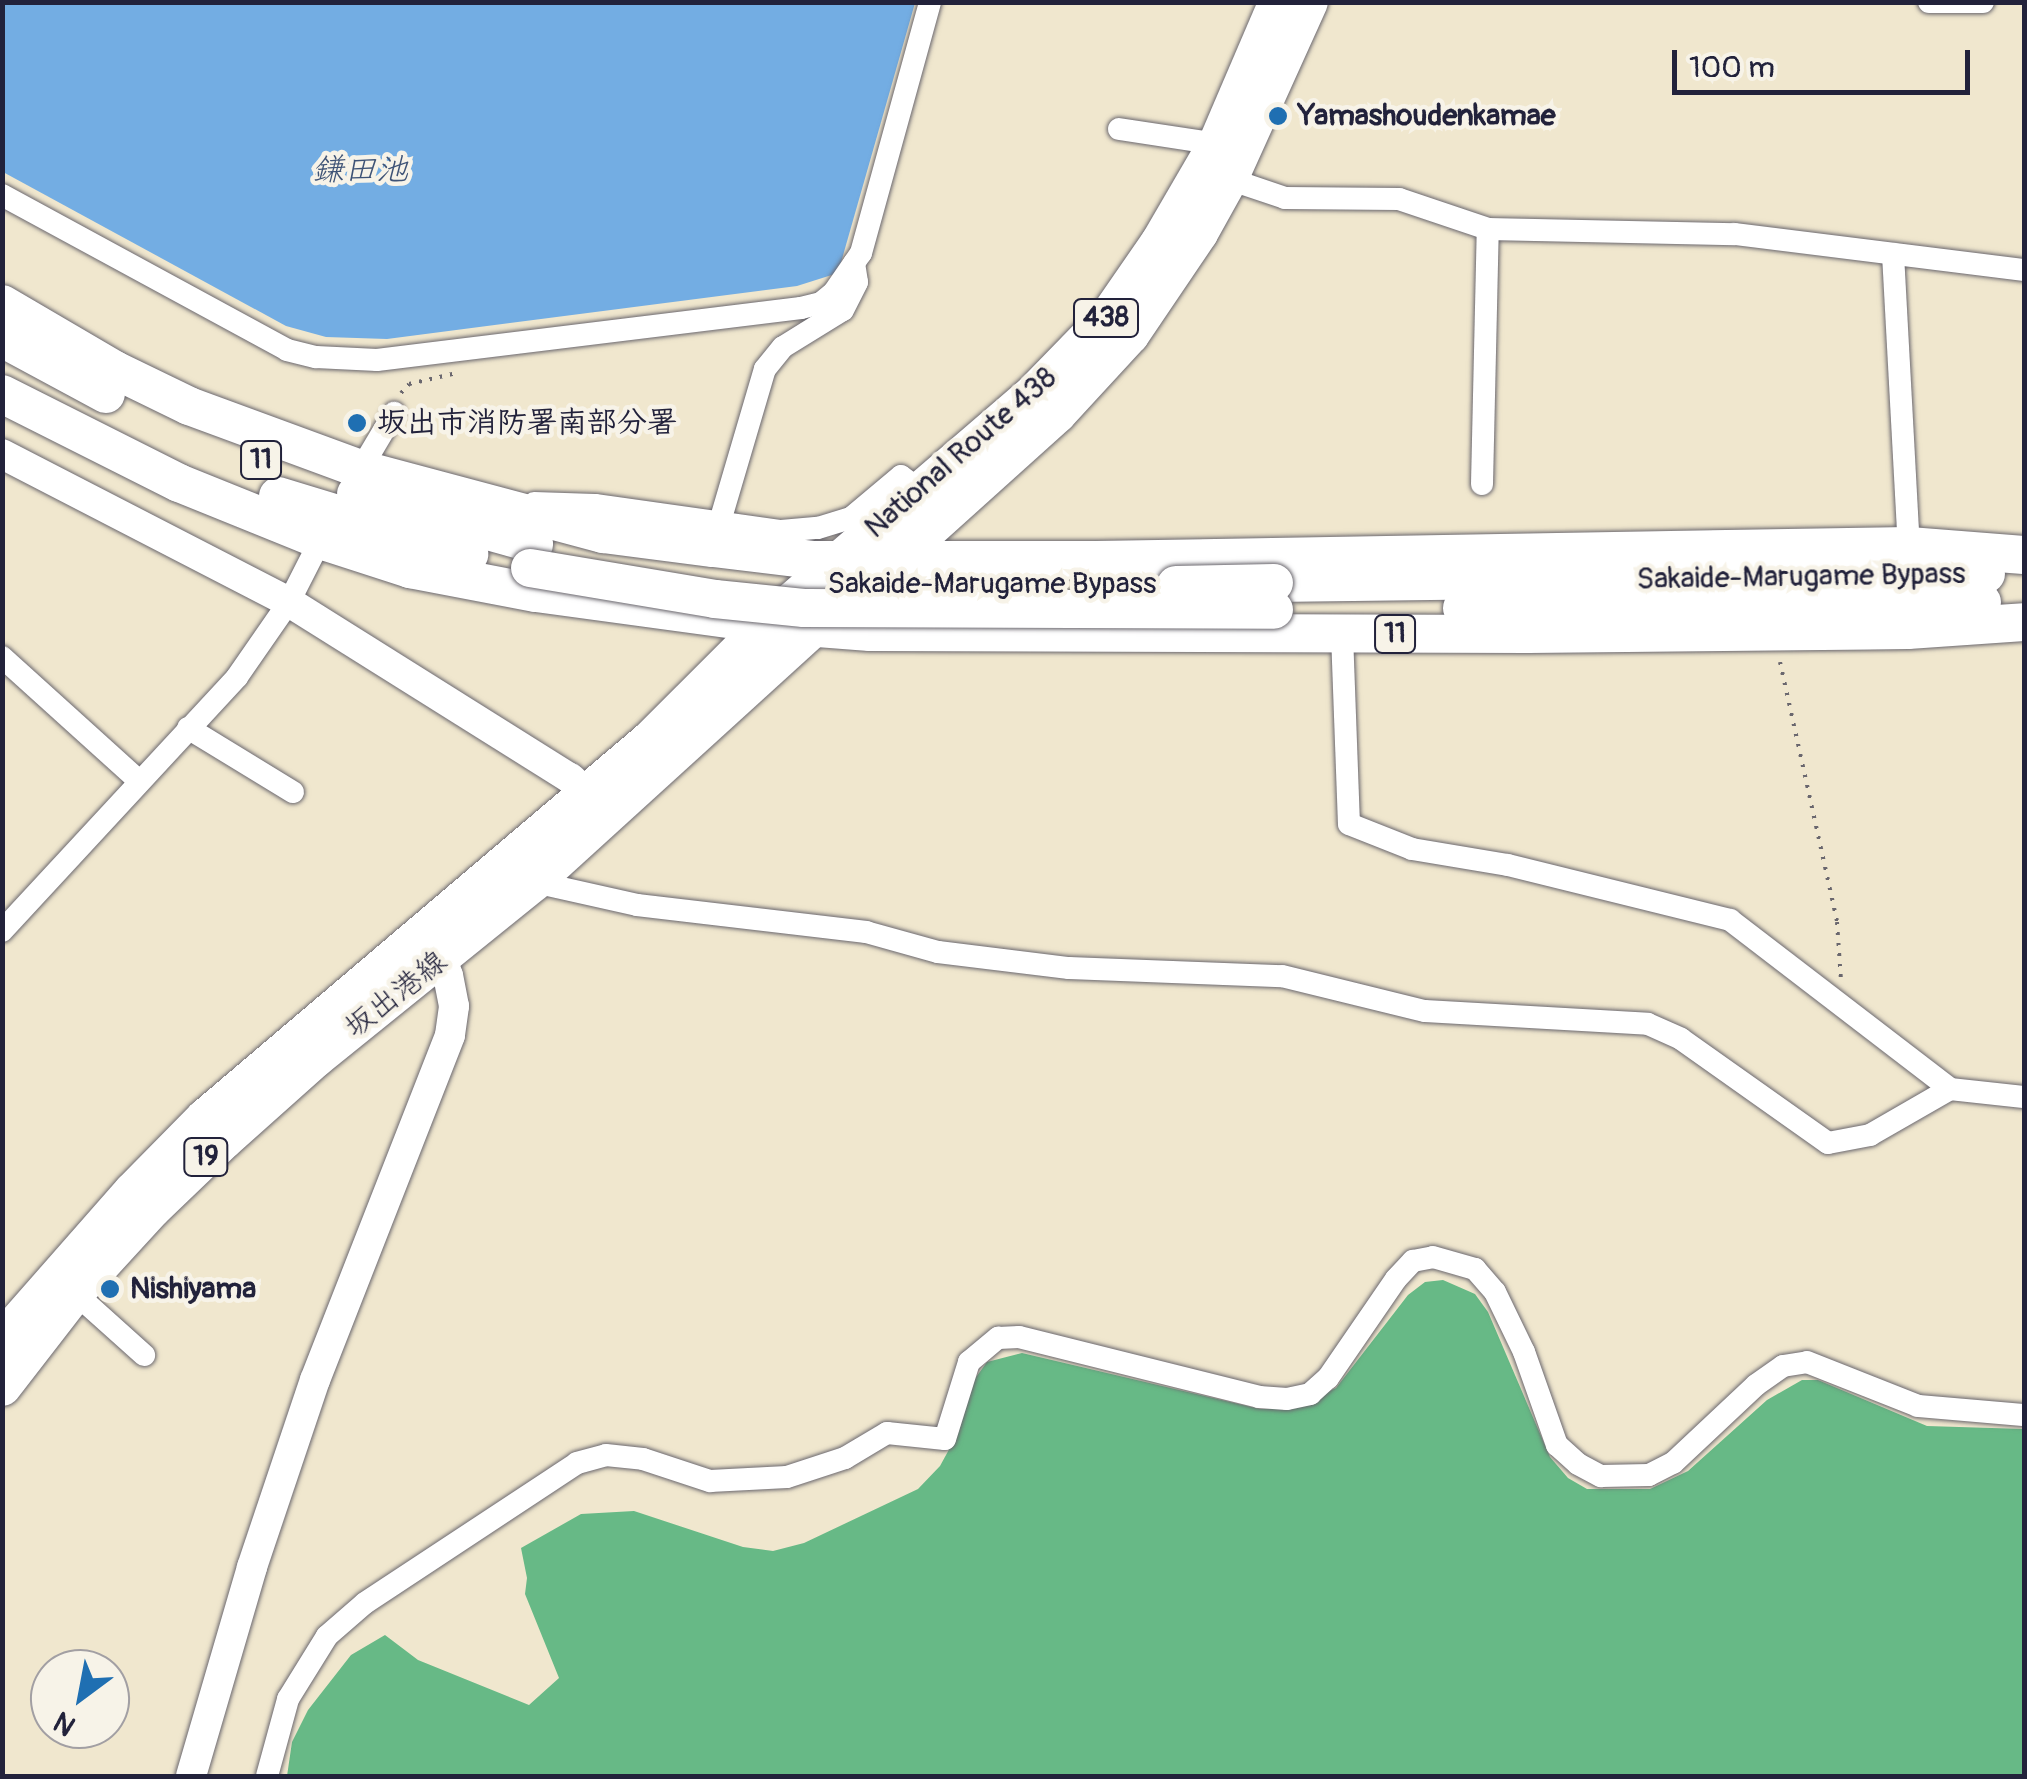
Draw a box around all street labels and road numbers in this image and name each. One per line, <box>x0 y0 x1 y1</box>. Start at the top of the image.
road number: 438 <box>1071 295 1141 341</box>
street label: National Route 438 <box>858 360 1064 546</box>
road number: 11 <box>238 437 284 483</box>
street label: Sakaide-Marugame Bypass <box>1636 556 1966 598</box>
street label: Sakaide-Marugame Bypass <box>828 566 1156 602</box>
road number: 11 <box>1372 611 1418 657</box>
street label: 坂出港線 <box>338 944 454 1046</box>
road number: 19 <box>181 1134 231 1180</box>

